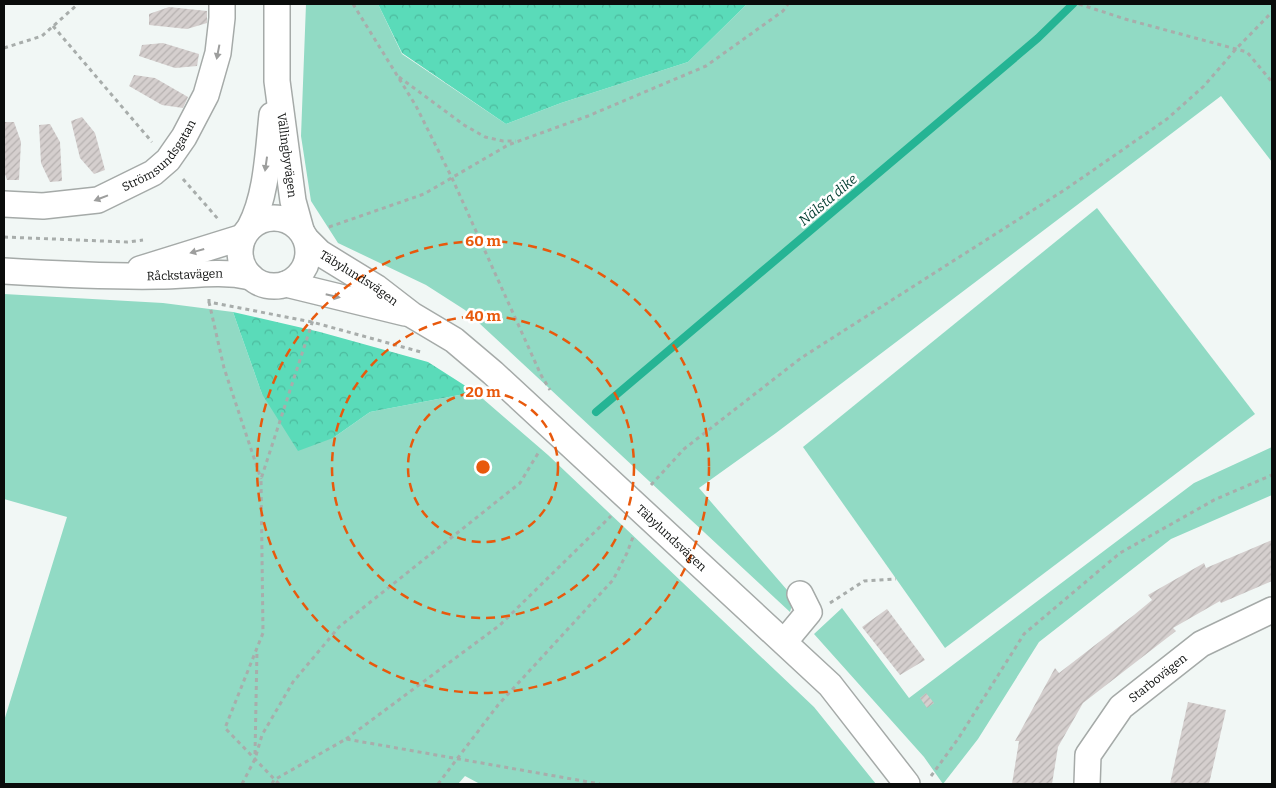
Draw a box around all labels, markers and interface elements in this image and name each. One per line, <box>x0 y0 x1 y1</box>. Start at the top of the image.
one-way arrow <box>213 45 221 61</box>
street label: Vällingbyvägen <box>274 112 300 199</box>
street label: Strömsundsgatan <box>120 117 199 194</box>
one-way arrow <box>262 156 270 172</box>
water label: Nälsta dike <box>795 171 861 229</box>
one-way arrow <box>93 194 108 202</box>
text: 60 m <box>465 232 501 250</box>
one-way arrow <box>189 248 204 256</box>
street label: Täbylundsvägen <box>317 248 401 309</box>
street label: Råckstavägen <box>147 267 223 283</box>
one-way arrow <box>326 292 341 300</box>
text: 40 m <box>465 307 502 325</box>
text: 20 m <box>466 383 501 401</box>
centre of rings <box>474 458 492 476</box>
street label: Täbylundsvägen <box>633 502 710 574</box>
street label: Starbovägen <box>1126 651 1190 705</box>

